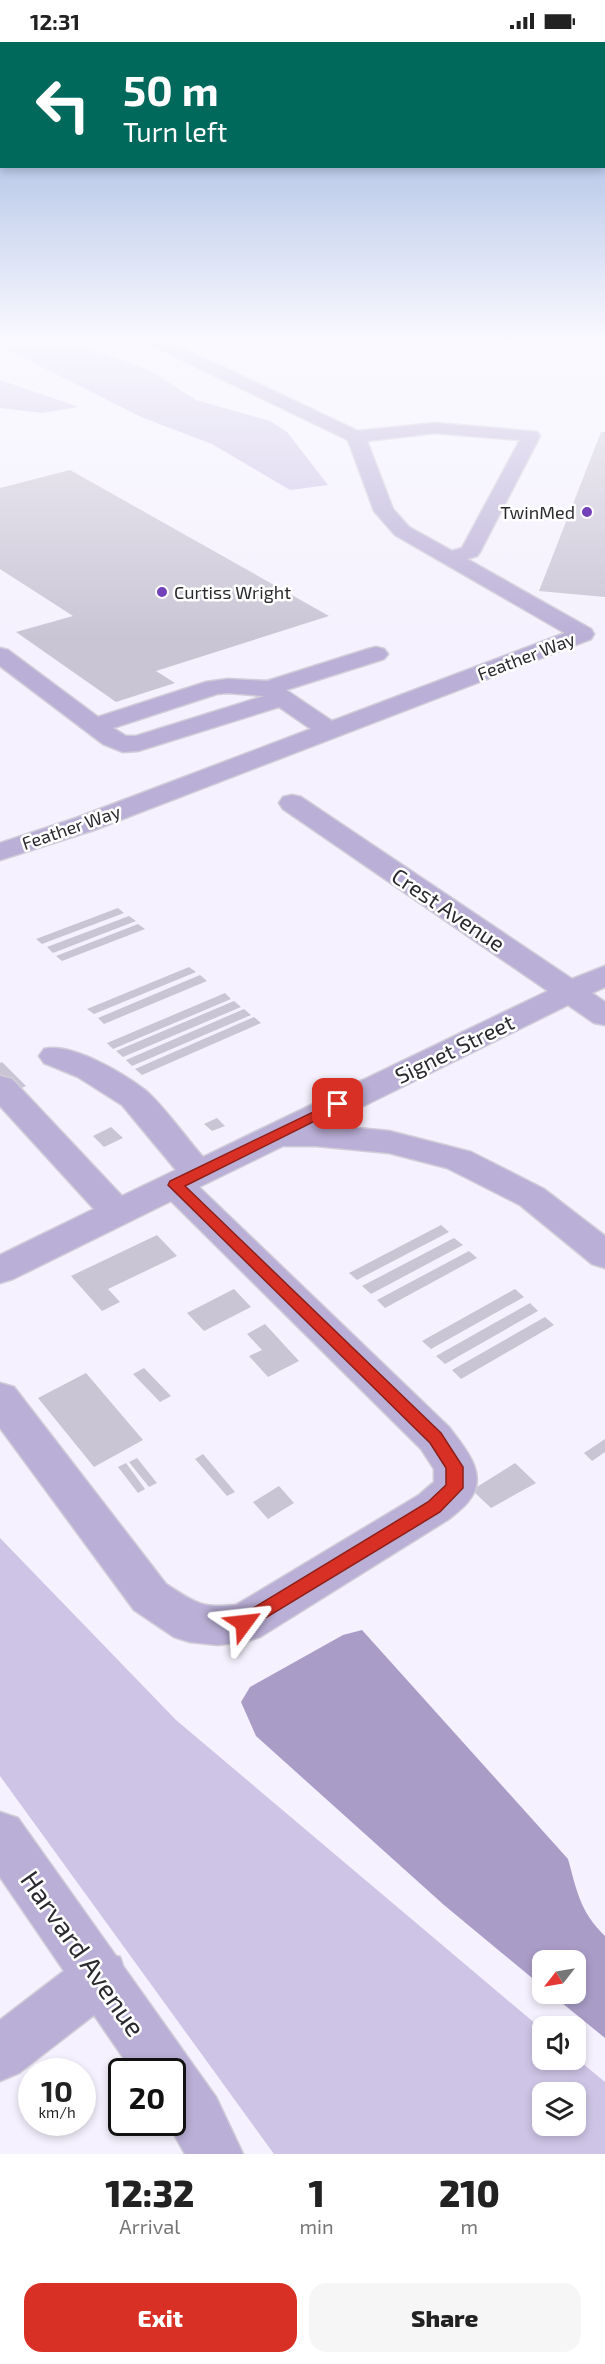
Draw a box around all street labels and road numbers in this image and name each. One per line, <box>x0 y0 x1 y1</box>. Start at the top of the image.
street label: Feather Way <box>474 627 578 685</box>
street label: Feather Way <box>19 800 124 854</box>
street label: Crest Avenue <box>388 862 510 956</box>
street label: Signet Street <box>390 1008 518 1088</box>
street label: Harvard Avenue <box>15 1864 153 2042</box>

